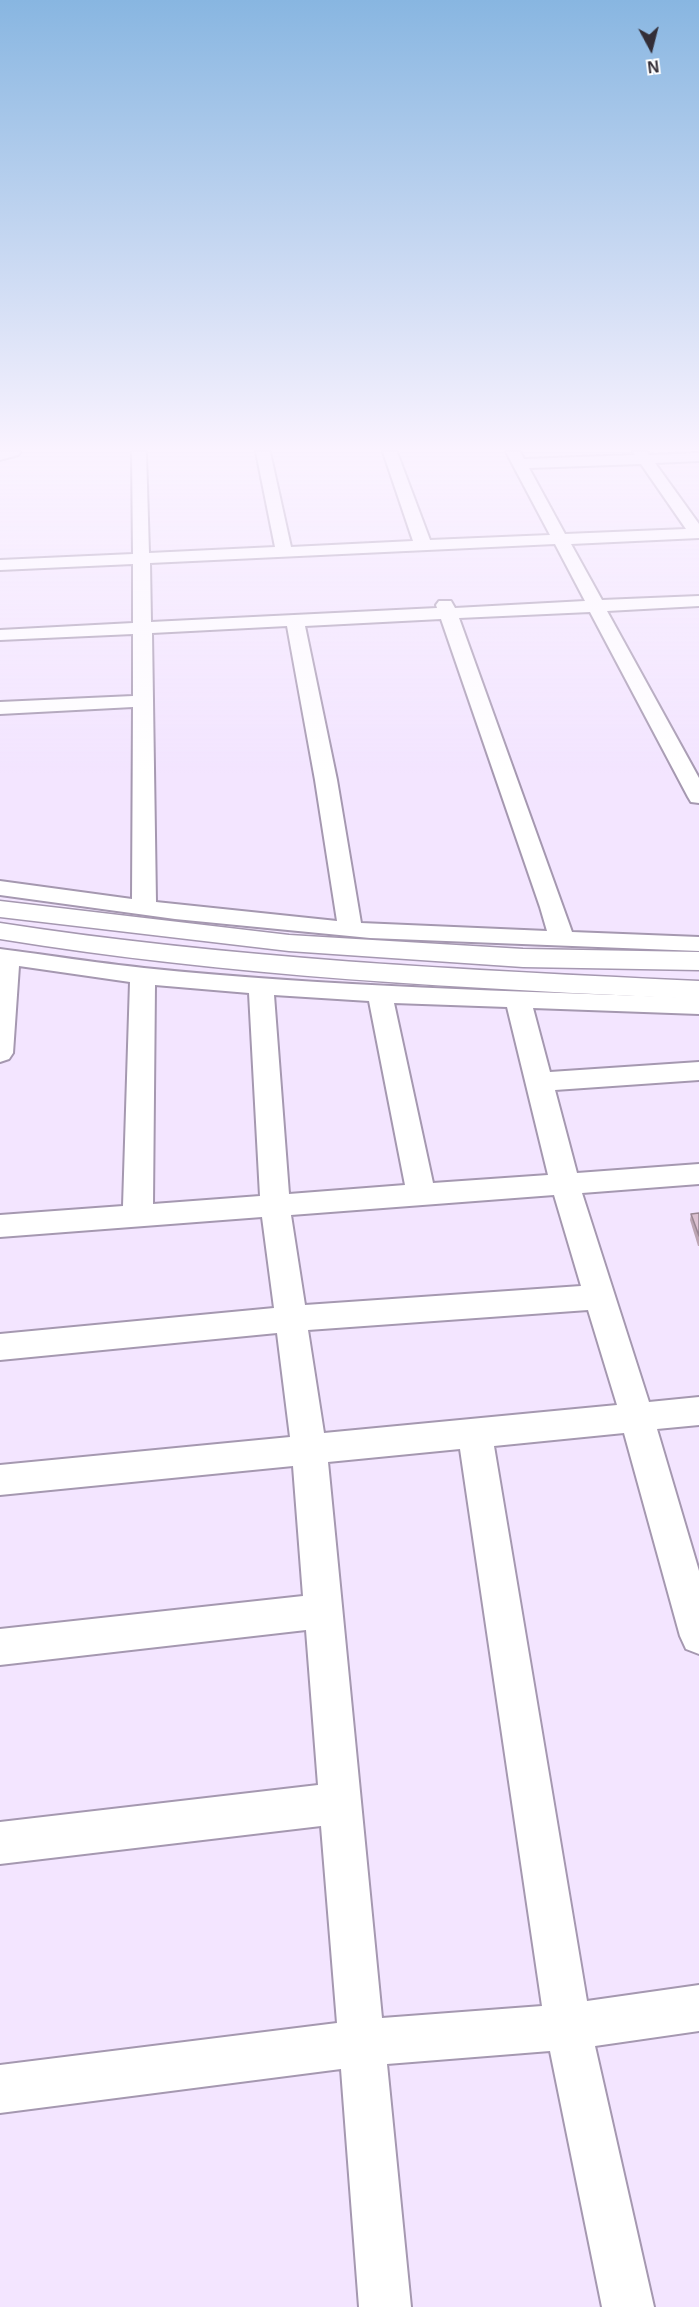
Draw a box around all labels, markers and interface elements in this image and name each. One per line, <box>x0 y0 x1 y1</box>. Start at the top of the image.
north arrow <box>621 18 681 78</box>
text: N <box>646 57 660 76</box>

